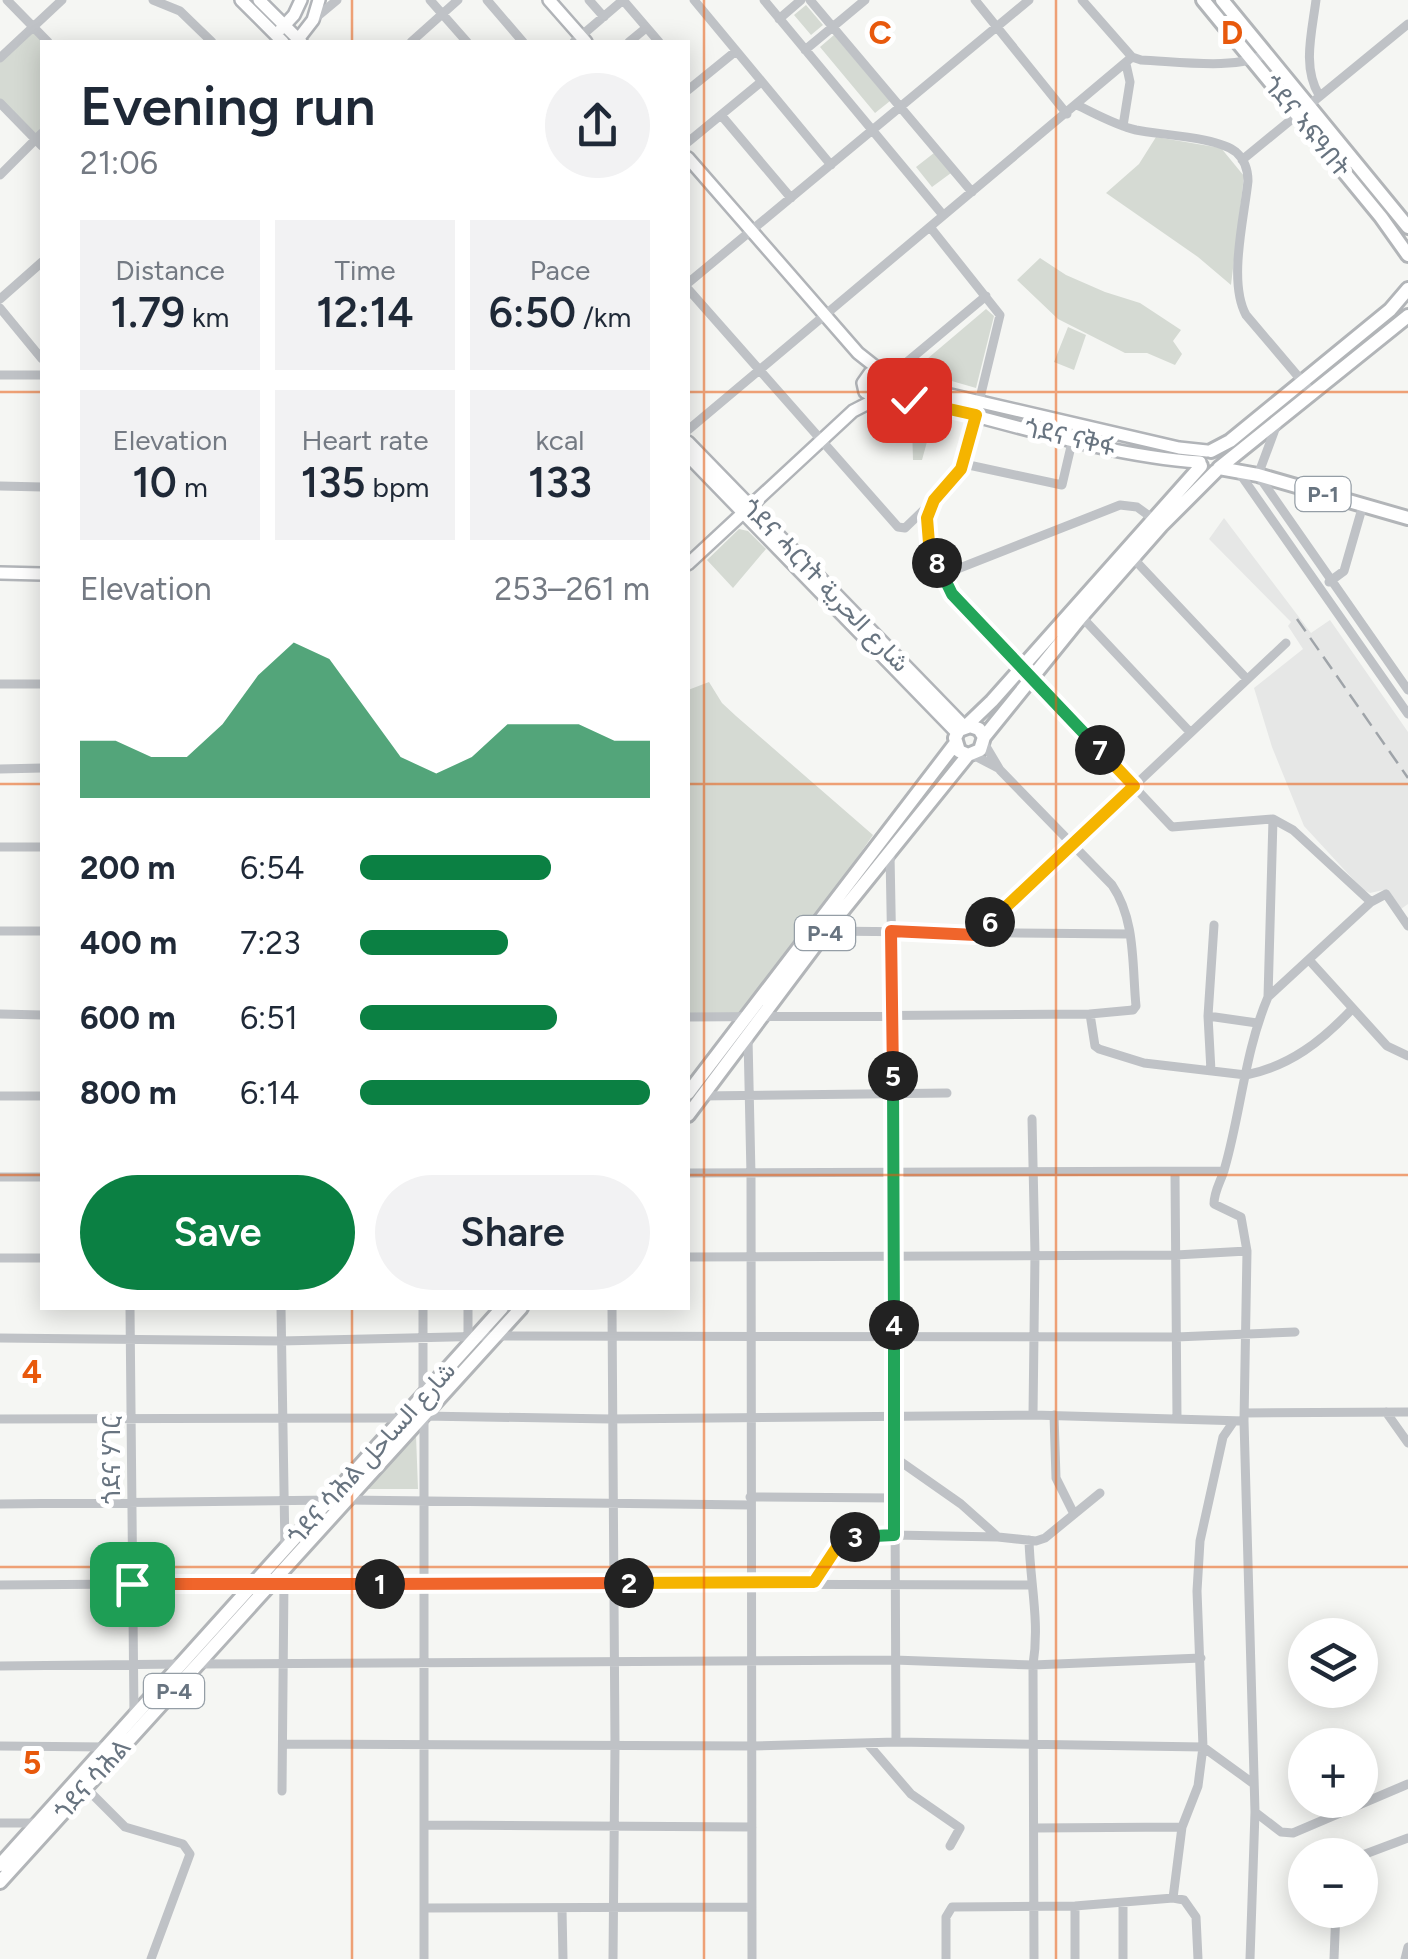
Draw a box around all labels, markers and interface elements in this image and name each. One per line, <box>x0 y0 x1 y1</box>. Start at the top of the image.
text: C <box>868 14 892 52</box>
text: D <box>1221 14 1243 52</box>
street label: ጎደና ኣፍዓበት <box>1257 69 1357 183</box>
text: Evening run <box>80 73 376 139</box>
button: share <box>545 73 650 178</box>
text: 21:06 <box>80 144 158 182</box>
text: Distance <box>115 253 225 287</box>
text: Time <box>334 253 396 287</box>
text: Pace <box>530 253 590 287</box>
text: 1.79 <box>111 287 185 338</box>
text: 12:14 <box>316 287 414 338</box>
text: 6:50 <box>489 287 576 338</box>
text: km <box>185 300 229 334</box>
text: /km <box>576 300 631 334</box>
pin <box>867 358 952 443</box>
icon: check <box>882 373 937 428</box>
street label: ጎደና ናቅፋ <box>1022 412 1119 462</box>
text: Elevation <box>112 423 228 457</box>
text: Heart rate <box>301 423 429 457</box>
text: kcal <box>536 423 584 457</box>
text: 10 <box>132 457 177 508</box>
text: 135 <box>301 457 366 508</box>
text: 133 <box>528 457 592 508</box>
text: m <box>177 470 208 504</box>
text: bpm <box>366 470 429 504</box>
road number: P-1 <box>1296 477 1350 511</box>
street label: ጎደና ሓርነት شارع الحرية <box>734 492 916 679</box>
pin: 8 <box>912 538 962 588</box>
text: 8 <box>928 546 946 580</box>
text: Elevation <box>80 570 212 608</box>
text: 253–261 m <box>494 570 650 608</box>
pin: 7 <box>1075 725 1125 775</box>
text: 7 <box>1092 733 1108 767</box>
text: 200 m <box>80 849 176 887</box>
text: 6:54 <box>240 849 304 887</box>
pin: 6 <box>965 897 1015 947</box>
text: 6 <box>982 905 998 939</box>
road number: P-4 <box>795 916 855 950</box>
text: 400 m <box>80 924 177 962</box>
text: 7:23 <box>240 924 301 962</box>
text: 600 m <box>80 999 176 1037</box>
text: 6:51 <box>240 999 298 1037</box>
pin: 5 <box>868 1051 918 1101</box>
text: 5 <box>885 1059 901 1093</box>
text: 800 m <box>80 1074 177 1112</box>
text: 6:14 <box>240 1074 299 1112</box>
button: Save <box>80 1175 355 1290</box>
button: Share <box>375 1175 650 1290</box>
pin: 4 <box>869 1300 919 1350</box>
text: 4 <box>885 1308 903 1342</box>
text: 4 <box>22 1353 42 1391</box>
street label: ጎደና ሳሕል شارع الساحل <box>281 1355 463 1552</box>
street label: ጎደና ሃገር <box>96 1416 126 1504</box>
pin: 3 <box>830 1512 880 1562</box>
text: 3 <box>847 1520 863 1554</box>
pin <box>90 1542 175 1627</box>
icon: arrive <box>105 1557 160 1612</box>
pin: 2 <box>604 1558 654 1608</box>
pin: 1 <box>355 1559 405 1609</box>
text: 2 <box>621 1566 637 1600</box>
text: 1 <box>374 1567 386 1601</box>
map controls <box>1288 1618 1378 1928</box>
button: layers <box>1288 1618 1378 1708</box>
road number: P-4 <box>144 1674 204 1708</box>
button: + <box>1288 1728 1378 1818</box>
street label: ጎደና ሳሕል <box>48 1732 137 1826</box>
text: 5 <box>23 1744 41 1782</box>
button: − <box>1288 1838 1378 1928</box>

